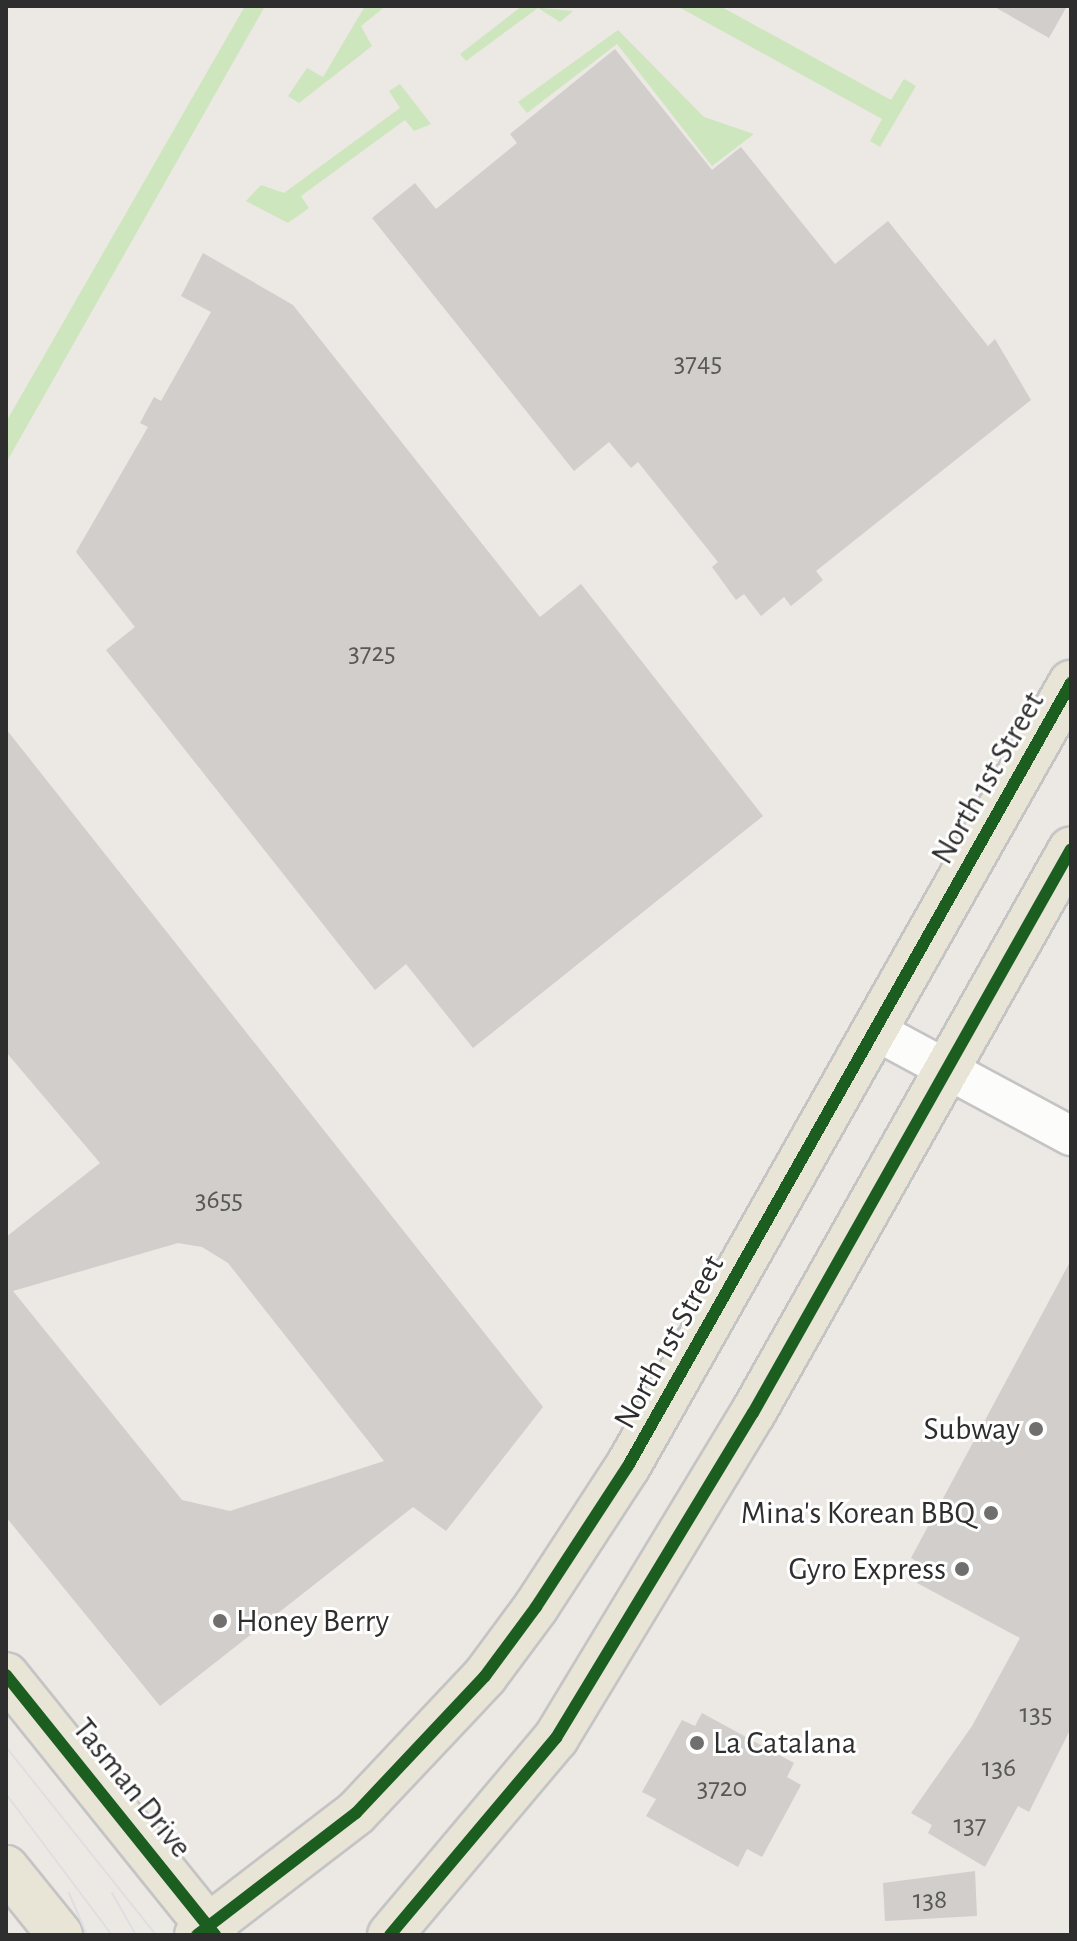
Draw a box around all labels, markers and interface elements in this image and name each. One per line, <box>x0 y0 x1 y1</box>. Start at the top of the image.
house number: 3745 <box>674 346 722 380</box>
house number: 3725 <box>348 636 396 670</box>
street label: North 1st Street <box>923 685 1053 871</box>
house number: 3655 <box>195 1183 243 1217</box>
street label: North 1st Street <box>605 1248 733 1436</box>
place label: Subway <box>923 1410 1020 1448</box>
marker: Subway <box>1027 1420 1045 1438</box>
place label: Mina's Korean BBQ <box>741 1494 975 1532</box>
marker: Mina's Korean BBQ <box>982 1504 1000 1522</box>
place label: Gyro Express <box>788 1550 946 1588</box>
marker: Gyro Express <box>953 1560 971 1578</box>
place label: Honey Berry <box>236 1602 389 1640</box>
marker: Honey Berry <box>211 1612 229 1630</box>
house number: 135 <box>1020 1697 1052 1731</box>
street label: Tasman Drive <box>64 1710 200 1866</box>
place label: La Catalana <box>713 1724 856 1762</box>
marker: La Catalana <box>688 1734 706 1752</box>
house number: 136 <box>982 1751 1016 1785</box>
house number: 3720 <box>697 1771 747 1805</box>
house number: 137 <box>954 1808 986 1842</box>
house number: 138 <box>913 1883 947 1917</box>

